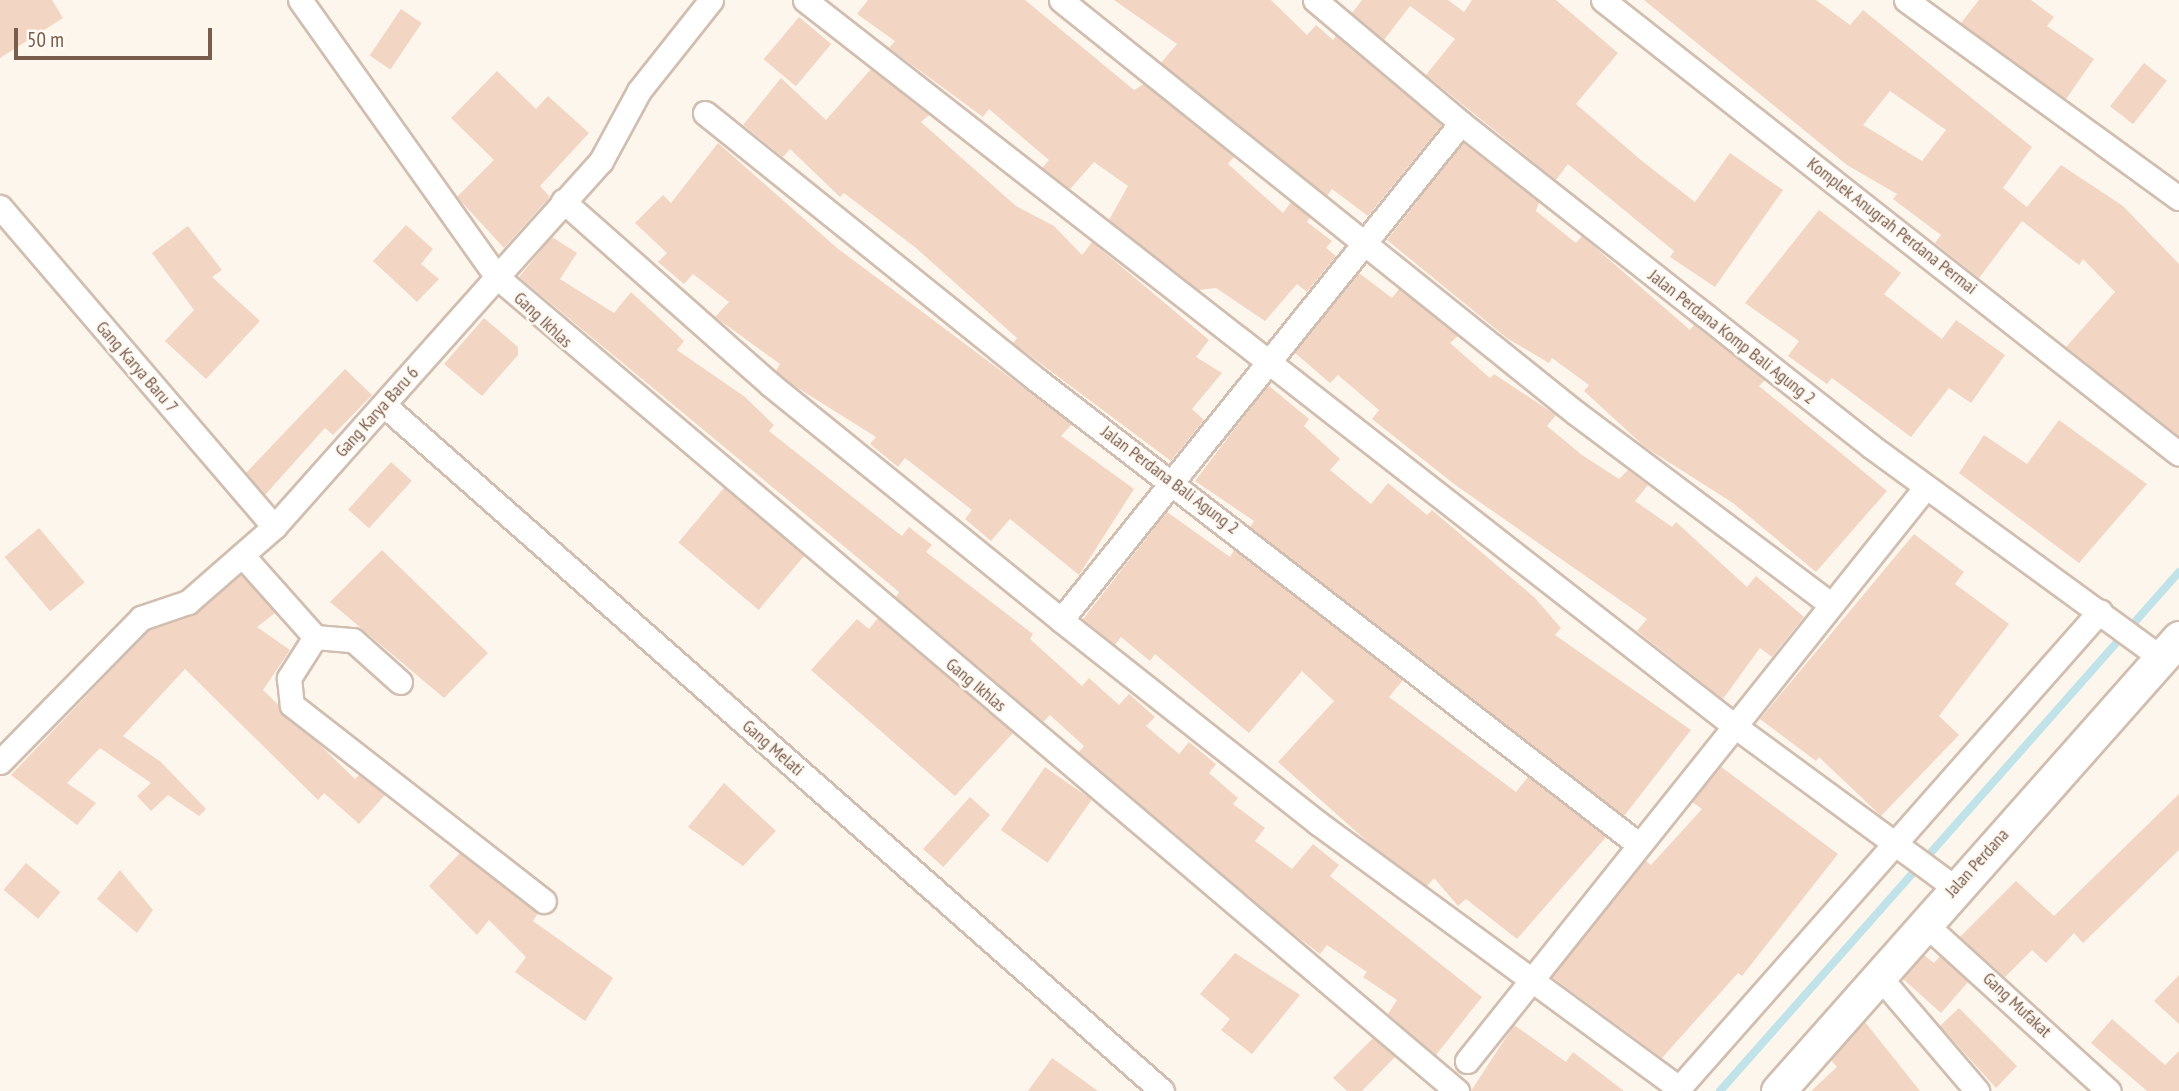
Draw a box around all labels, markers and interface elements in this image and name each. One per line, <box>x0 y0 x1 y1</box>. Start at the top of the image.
scale bar <box>18 14 215 58</box>
text: 50 m <box>27 26 64 53</box>
street label: Komplek Anugrah Perdana Permai <box>1802 153 1982 299</box>
street label: Jalan Perdana Komp Bali Agung 2 <box>1644 265 1820 409</box>
street label: Gang Ikhlas <box>509 288 577 352</box>
street label: Gang Karya Baru 7 <box>91 317 183 417</box>
street label: Gang Karya Baru 6 <box>331 362 423 462</box>
street label: Jalan Perdana Bali Agung 2 <box>1097 421 1243 539</box>
street label: Gang Ikhlas <box>941 654 1011 716</box>
street label: Gang Melati <box>738 715 808 781</box>
street label: Jalan Perdana <box>1941 824 2013 902</box>
street label: Gang Mufakat <box>1978 968 2056 1042</box>

